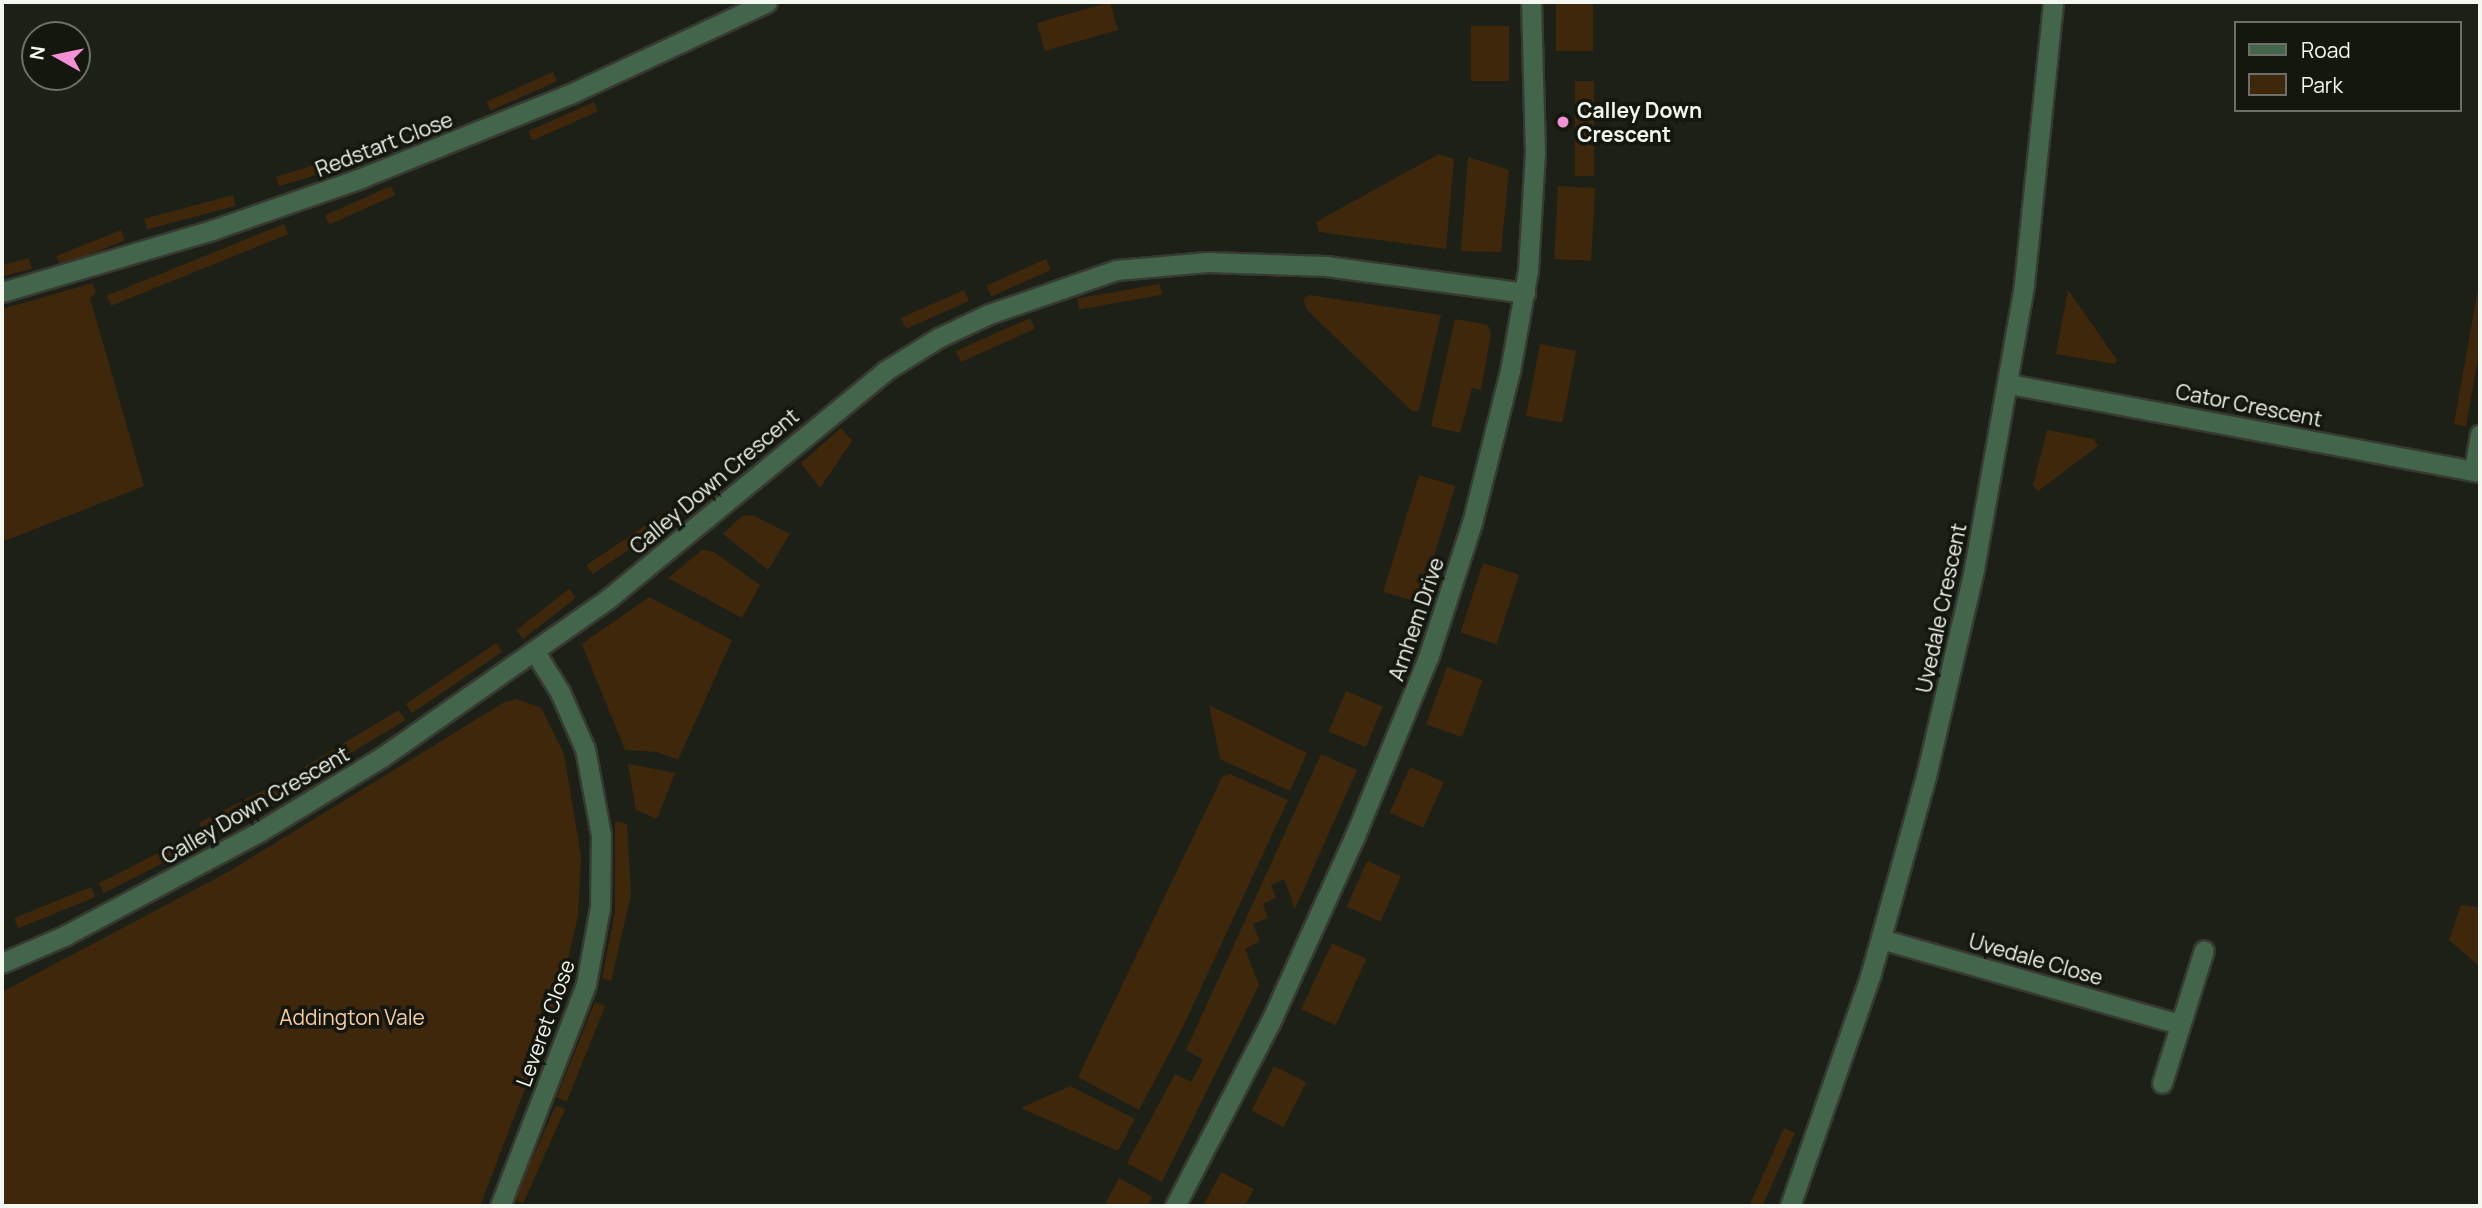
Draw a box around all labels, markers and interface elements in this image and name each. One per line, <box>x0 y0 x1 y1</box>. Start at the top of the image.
north arrow <box>21 21 91 91</box>
legend <box>2234 21 2461 112</box>
text: Road <box>2301 36 2351 64</box>
text: N <box>23 44 51 62</box>
text: Park <box>2301 71 2343 99</box>
place label: Calley Down Crescent <box>1577 97 1702 147</box>
street label: Redstart Close <box>312 106 456 182</box>
marker: Calley Down Crescent <box>1555 114 1571 130</box>
street label: Cator Crescent <box>2174 378 2324 432</box>
street label: Calley Down Crescent <box>624 403 804 559</box>
street label: Uvedale Crescent <box>1911 521 1971 695</box>
street label: Arnhem Drive <box>1383 554 1449 684</box>
street label: Calley Down Crescent <box>157 741 353 869</box>
street label: Uvedale Close <box>1966 928 2106 990</box>
street label: Leveret Close <box>510 956 580 1090</box>
park label: Addington Vale <box>279 1004 425 1030</box>

